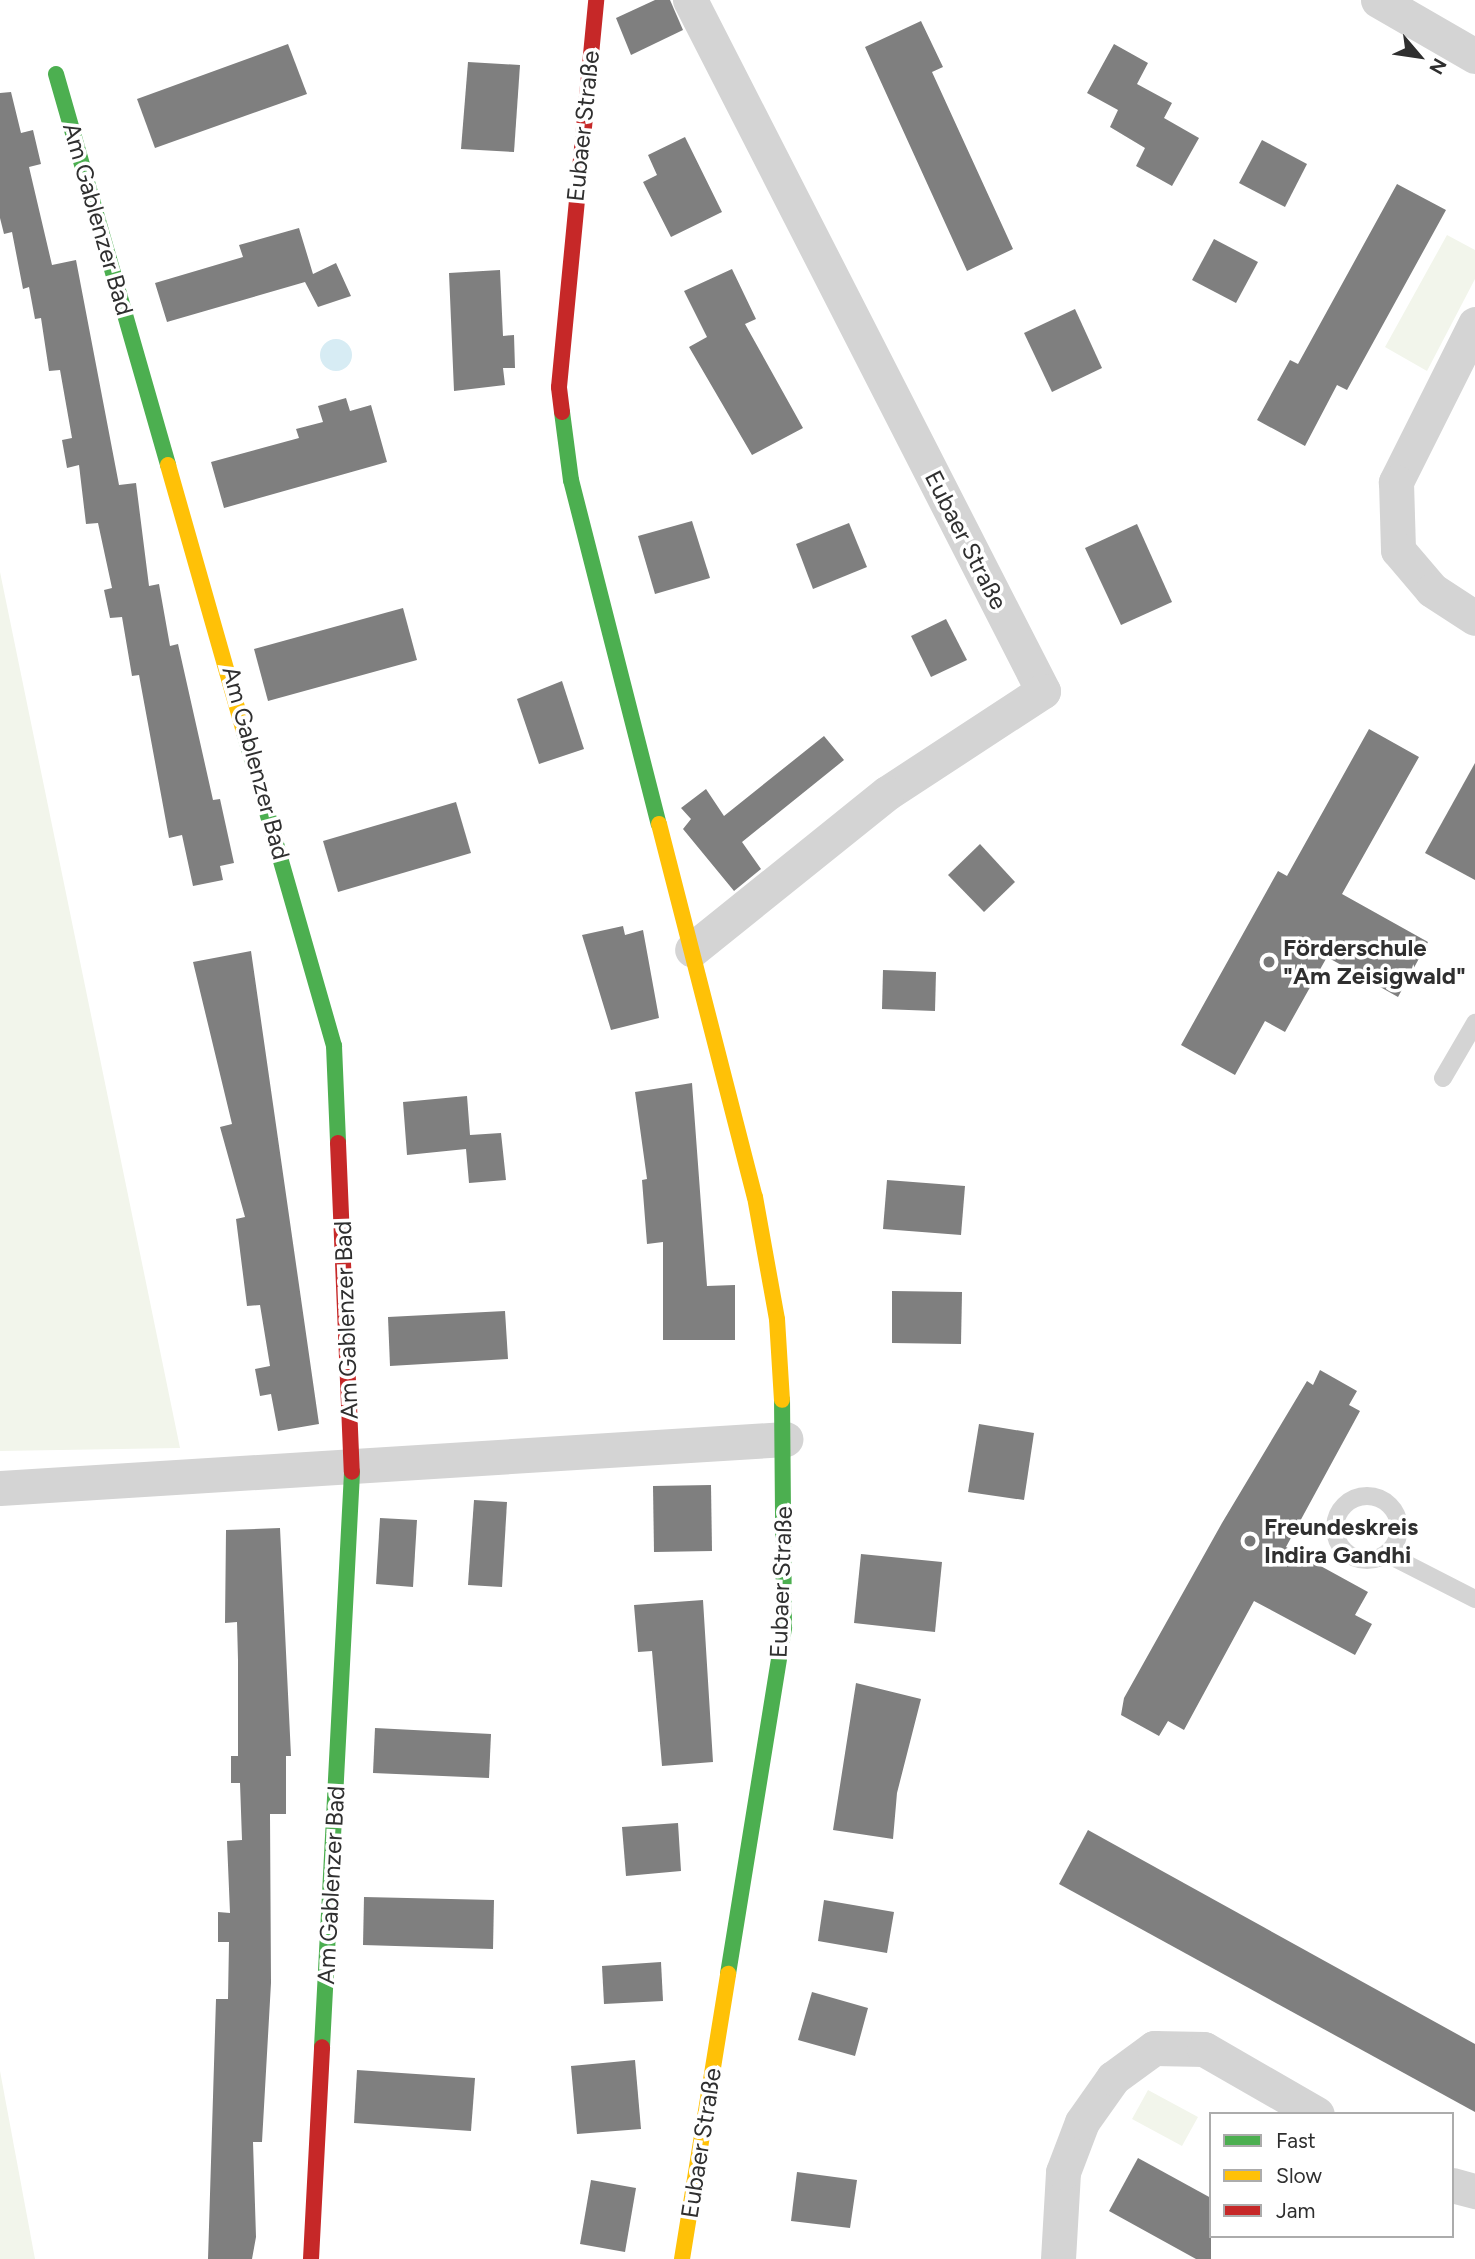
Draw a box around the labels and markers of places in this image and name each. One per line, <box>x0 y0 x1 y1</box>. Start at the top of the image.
place label: Förderschule "Am Zeisigwald" <box>1283 934 1466 990</box>
marker: Förderschule "Am Zeisigwald" <box>1261 954 1277 970</box>
place label: Freundeskreis Indira Gandhi <box>1264 1513 1418 1569</box>
marker: Freundeskreis Indira Gandhi <box>1242 1533 1258 1549</box>

